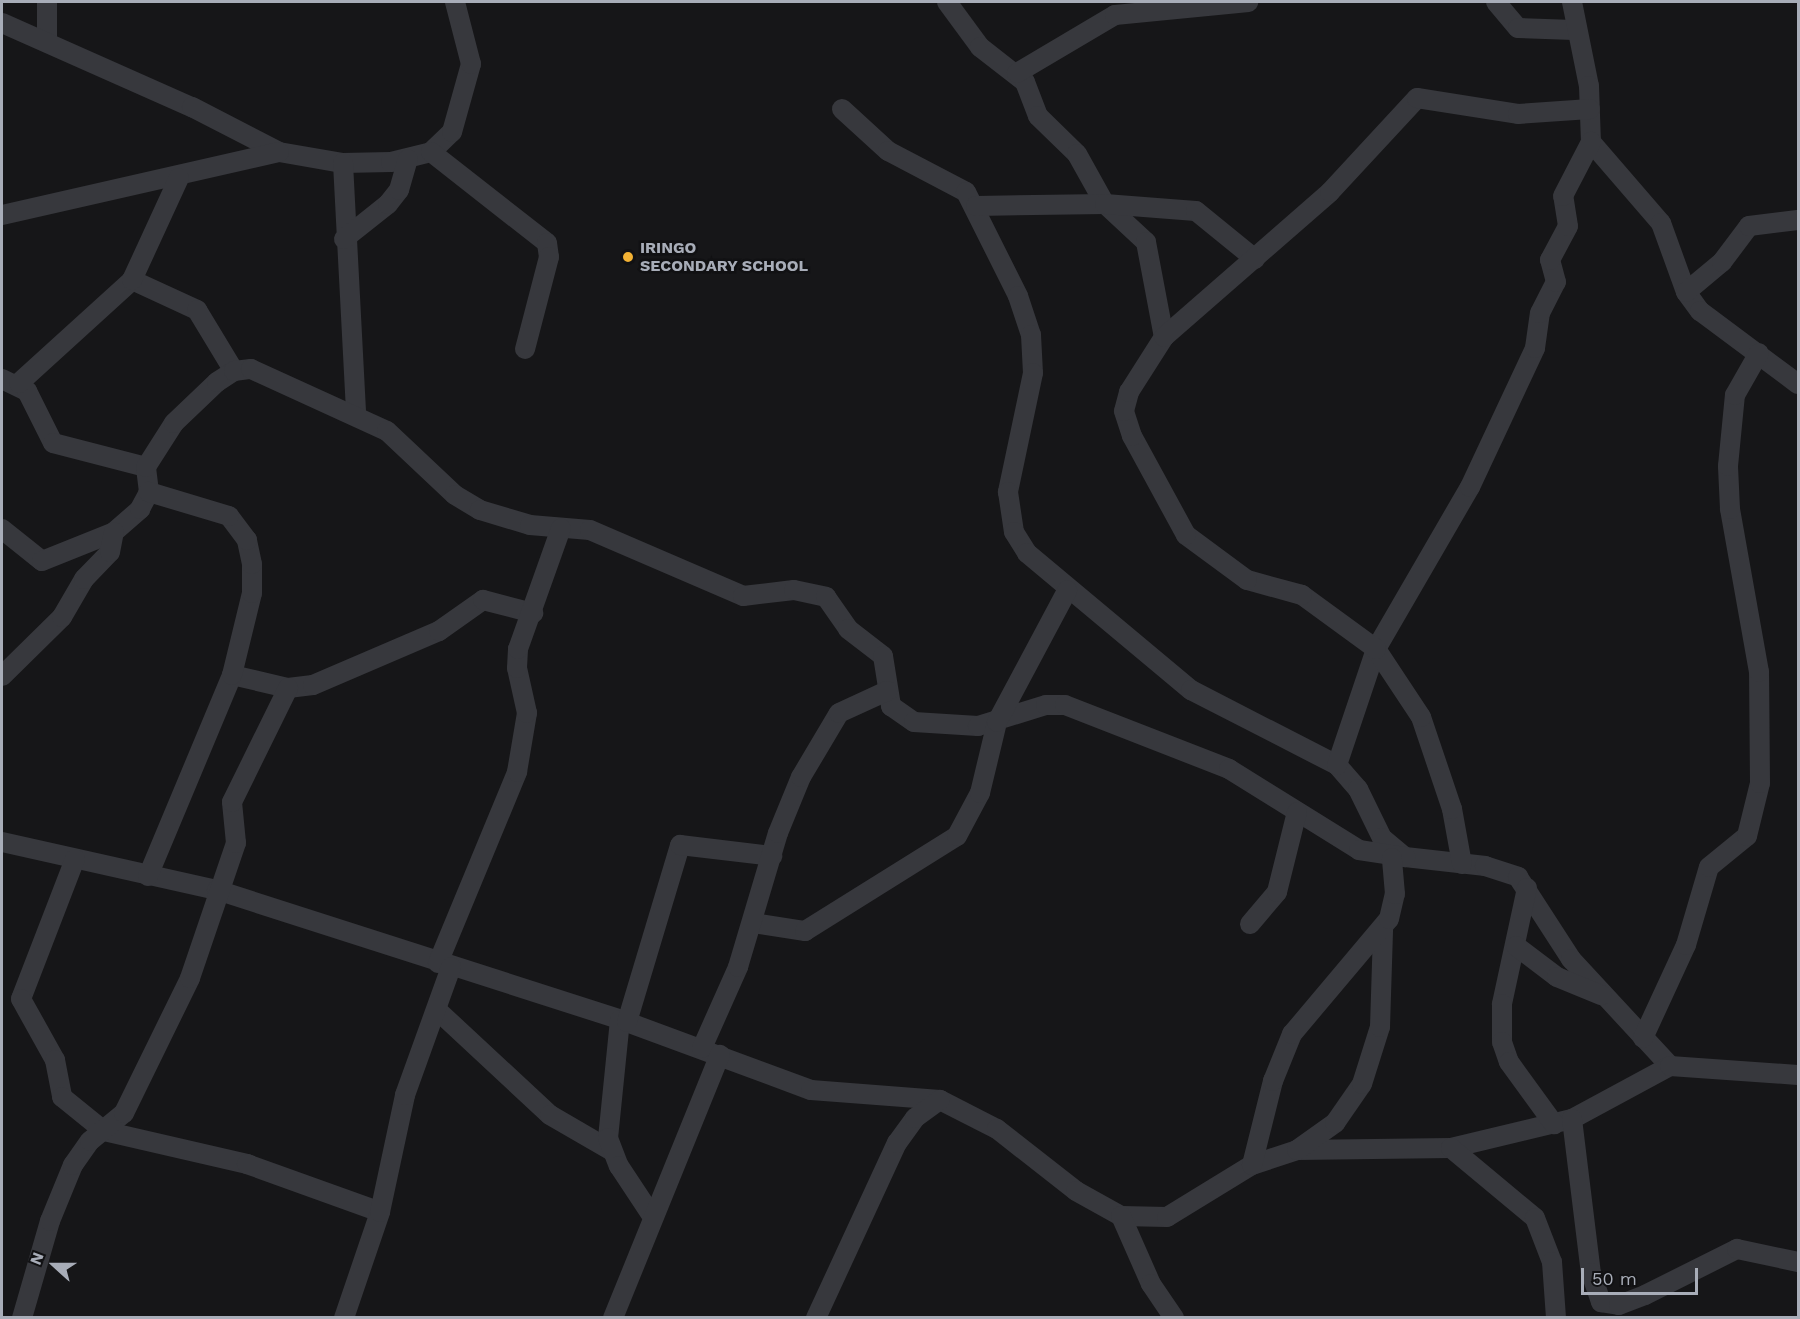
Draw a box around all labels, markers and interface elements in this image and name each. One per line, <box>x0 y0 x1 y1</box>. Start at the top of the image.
place label: IRINGO SECONDARY SCHOOL <box>640 238 809 276</box>
marker: IRINGO SECONDARY SCHOOL <box>621 250 635 264</box>
north arrow <box>24 1235 84 1295</box>
text: N <box>26 1249 48 1267</box>
scale bar <box>1584 1256 1701 1294</box>
text: 50 m <box>1592 1268 1637 1289</box>

